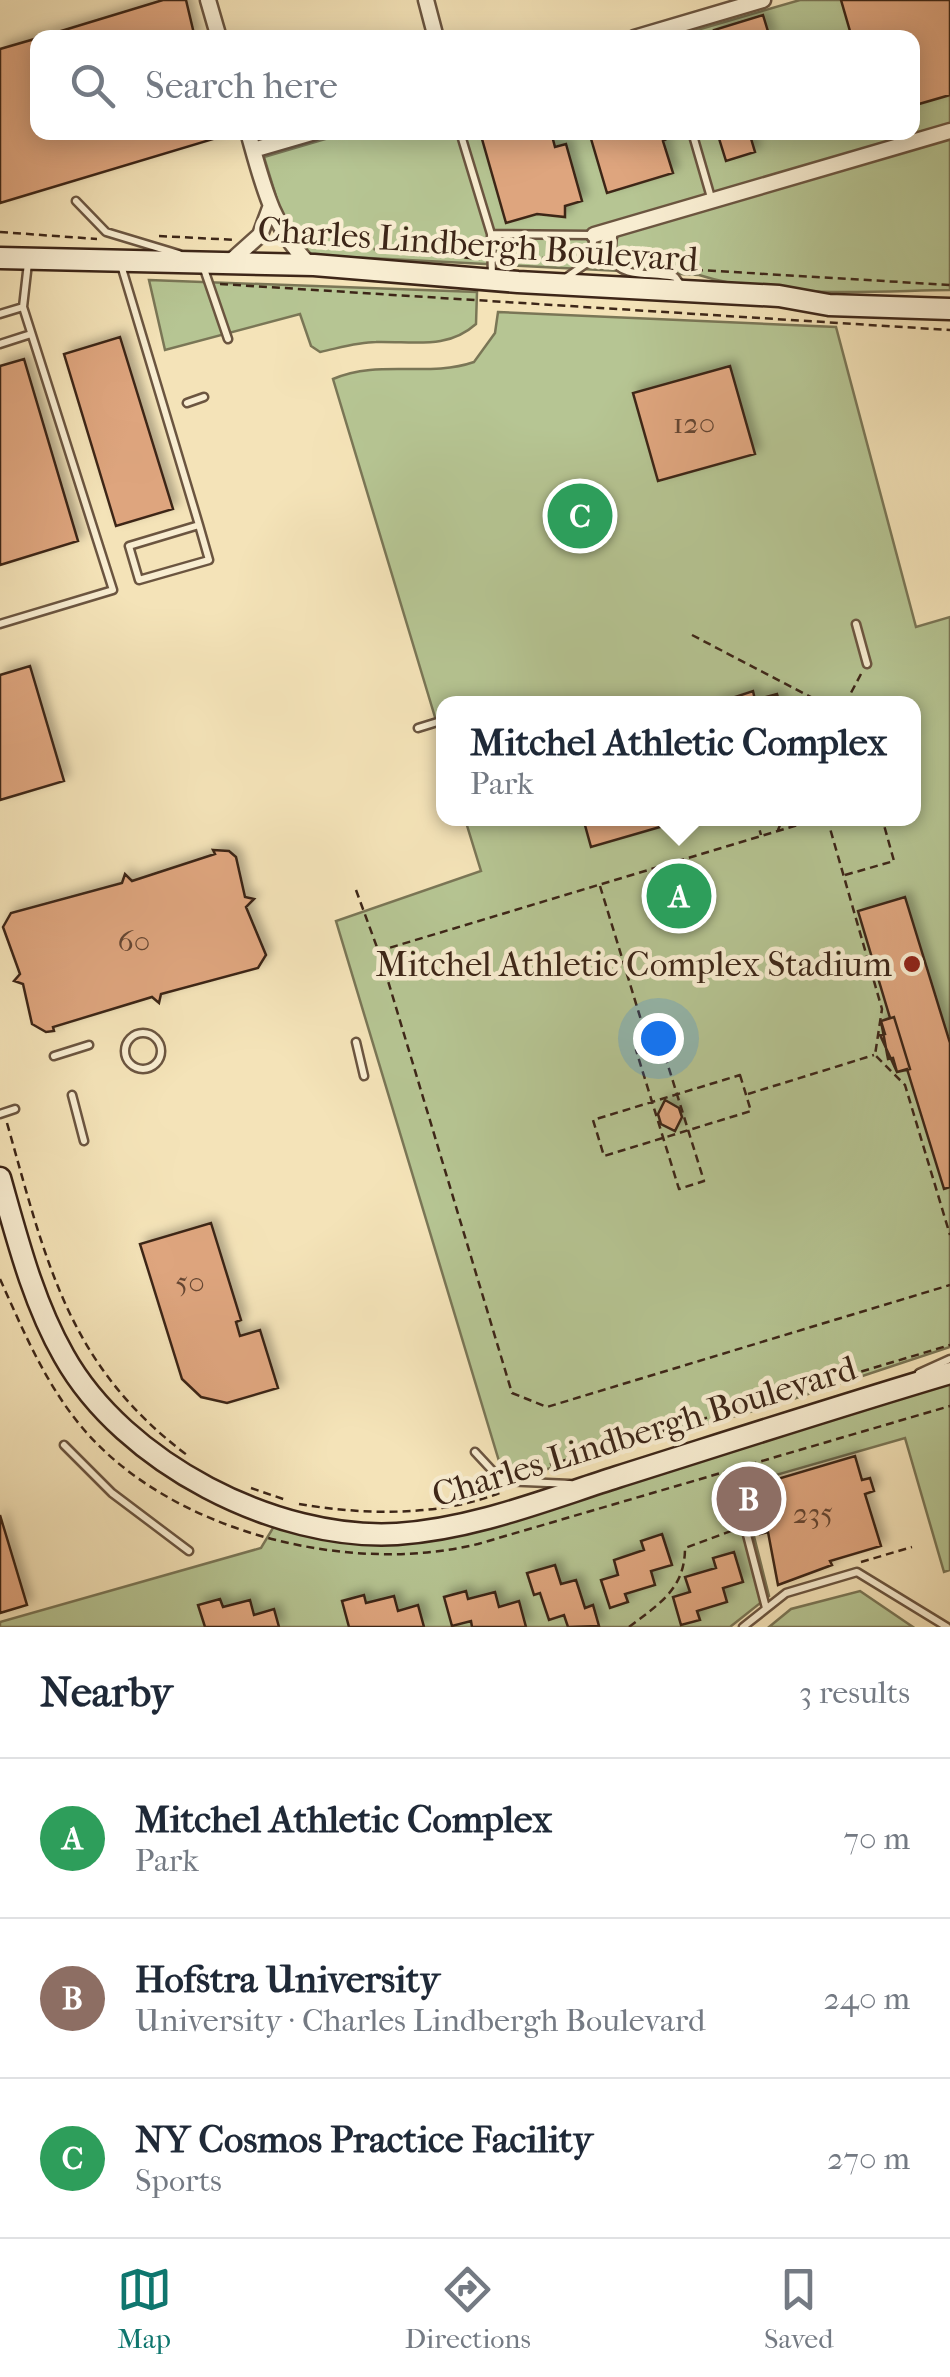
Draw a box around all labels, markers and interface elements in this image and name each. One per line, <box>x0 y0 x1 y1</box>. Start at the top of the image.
search box <box>30 30 920 140</box>
icon: search <box>65 58 120 113</box>
text: Search here <box>145 63 338 108</box>
street label: Charles Lindbergh Boulevard <box>256 209 700 280</box>
house number: 120 <box>673 406 715 441</box>
pin: C <box>548 478 612 554</box>
popup <box>436 696 921 826</box>
text: Mitchel Athletic Complex <box>470 720 887 765</box>
text: Park <box>470 765 534 802</box>
pin: A <box>646 858 712 934</box>
house number: 60 <box>118 924 150 959</box>
place label: Mitchel Athletic Complex Stadium <box>376 944 892 985</box>
marker: Mitchel Athletic Complex Stadium <box>901 953 923 975</box>
your location <box>633 1013 684 1064</box>
house number: 50 <box>175 1265 205 1300</box>
street label: Charles Lindbergh Boulevard <box>427 1346 861 1516</box>
pin: B <box>716 1462 782 1536</box>
house number: 235 <box>793 1496 833 1531</box>
text: Nearby <box>40 1668 172 1717</box>
text: 3 results <box>799 1674 910 1711</box>
text: Mitchel Athletic Complex <box>135 1797 552 1842</box>
text: A <box>62 1820 83 1857</box>
text: 70 m <box>844 1820 910 1857</box>
text: Park <box>135 1842 199 1879</box>
text: Hofstra University <box>135 1957 440 2002</box>
text: B <box>62 1980 83 2017</box>
text: 240 m <box>824 1980 910 2017</box>
text: University · Charles Lindbergh Boulevard <box>135 2002 705 2039</box>
text: NY Cosmos Practice Facility <box>135 2117 593 2162</box>
text: C <box>62 2140 83 2177</box>
text: 270 m <box>827 2140 910 2177</box>
text: Sports <box>135 2162 222 2199</box>
tab: Map <box>117 2262 172 2355</box>
tab: Directions <box>405 2262 531 2355</box>
tab: Saved <box>764 2262 833 2355</box>

